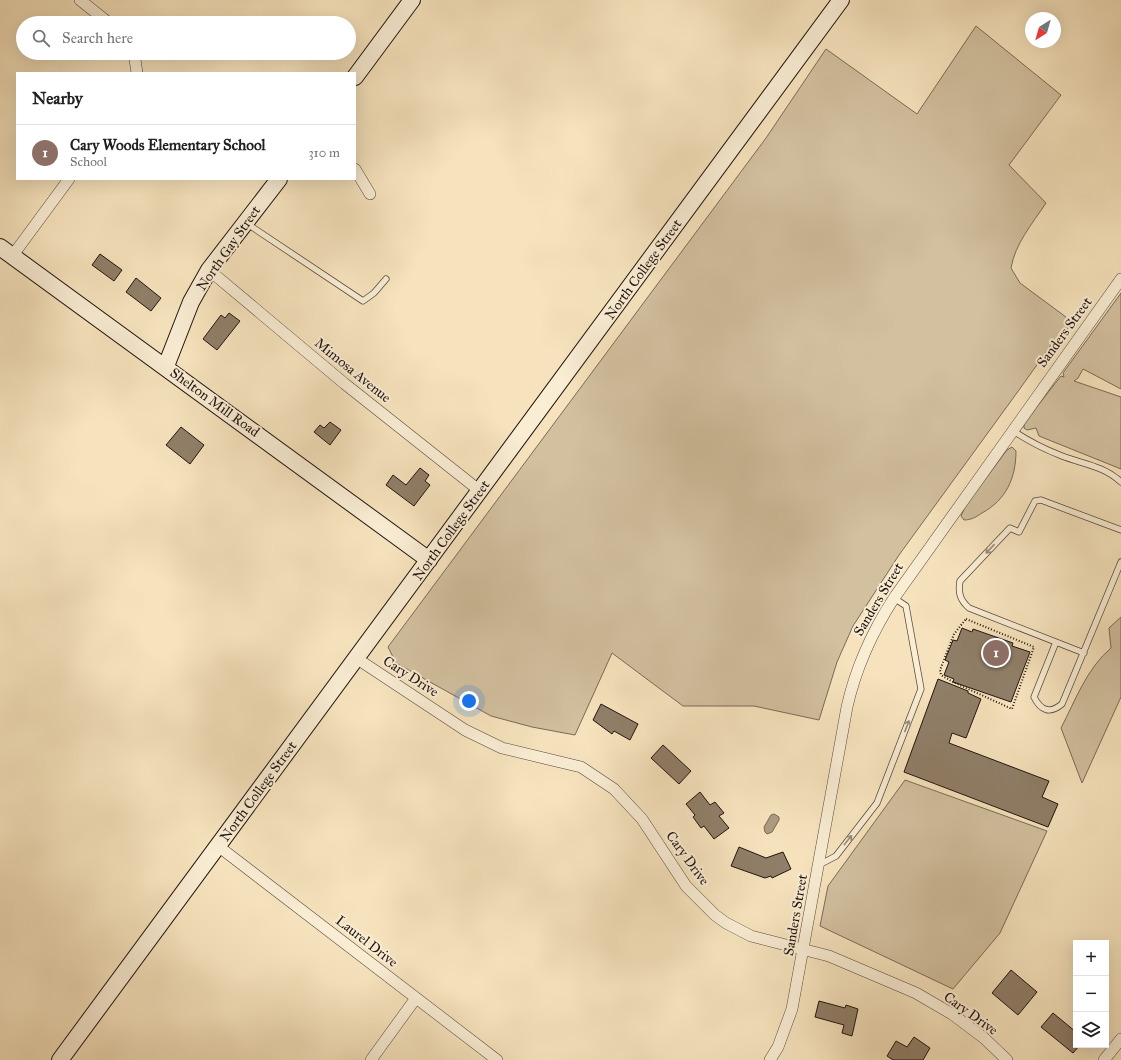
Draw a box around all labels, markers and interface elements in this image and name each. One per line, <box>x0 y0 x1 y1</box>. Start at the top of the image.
north arrow <box>1025 12 1061 48</box>
search box <box>16 16 356 60</box>
icon: search <box>30 27 52 49</box>
text: Search here <box>62 29 133 47</box>
text: Nearby <box>32 88 83 109</box>
text: Cary Woods Elementary School <box>70 136 266 154</box>
text: 1 <box>42 145 48 161</box>
text: 310 m <box>308 145 340 161</box>
text: School <box>70 154 107 170</box>
street label: North Gay Street <box>193 202 264 294</box>
street label: North College Street <box>601 216 686 323</box>
street label: Sanders Street <box>1033 294 1096 371</box>
street label: Mimosa Avenue <box>311 334 394 406</box>
street label: Shelton Mill Road <box>167 364 263 441</box>
street label: North College Street <box>409 477 494 584</box>
one-way arrow <box>986 544 995 554</box>
street label: Sanders Street <box>850 559 907 639</box>
pin: 1 <box>983 638 1009 668</box>
street label: Cary Drive <box>380 652 442 701</box>
your location <box>459 691 479 711</box>
one-way arrow <box>904 719 911 732</box>
street label: North College Street <box>216 738 301 845</box>
street label: Cary Drive <box>662 828 713 889</box>
one-way arrow <box>844 835 852 846</box>
street label: Sanders Street <box>780 873 811 957</box>
street label: Laurel Drive <box>332 912 401 971</box>
map controls <box>1073 940 1109 1048</box>
button: + <box>1073 940 1109 976</box>
button: − <box>1073 976 1109 1012</box>
street label: Cary Drive <box>940 988 1001 1039</box>
button: layers <box>1073 1012 1109 1048</box>

